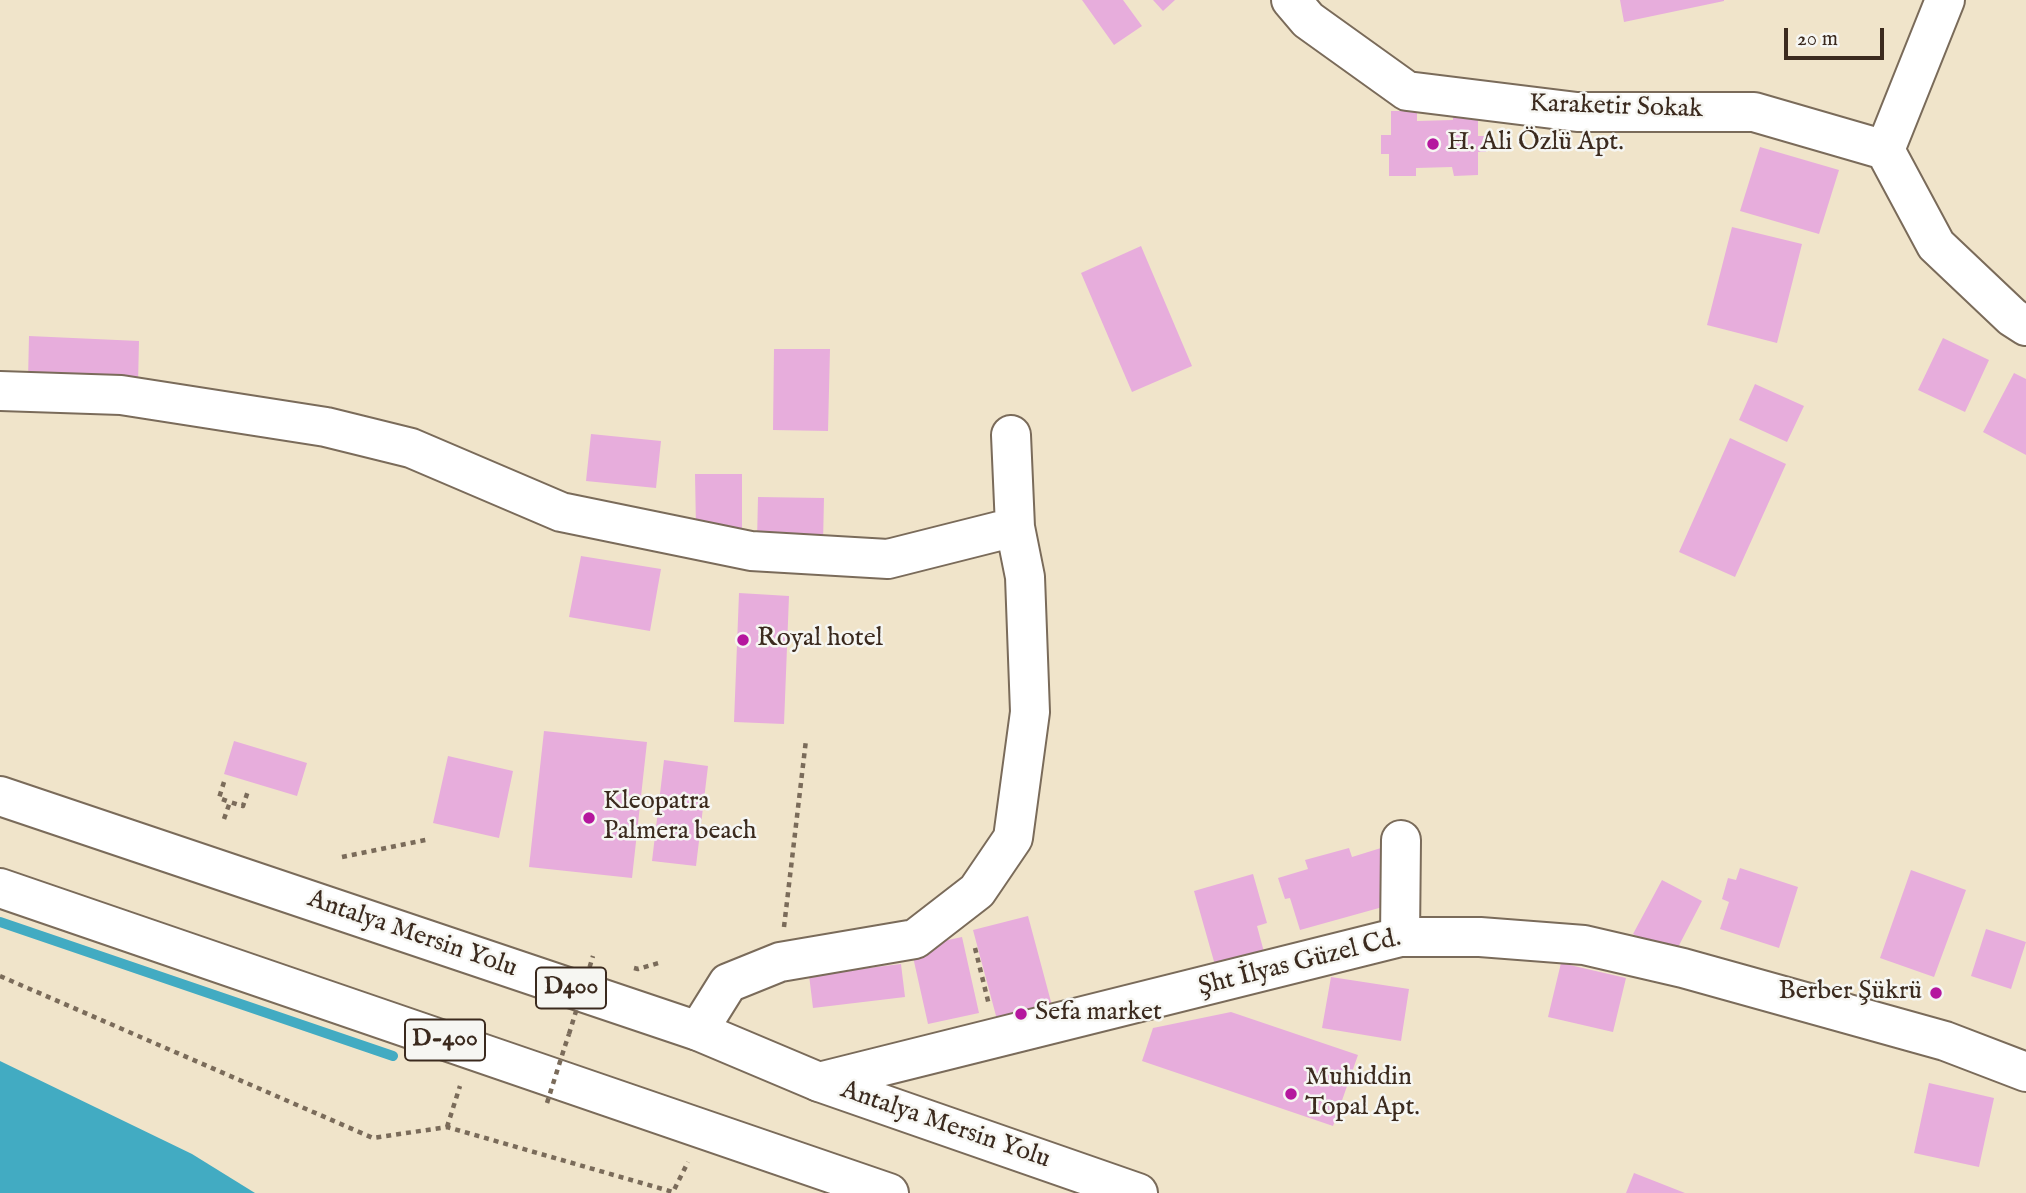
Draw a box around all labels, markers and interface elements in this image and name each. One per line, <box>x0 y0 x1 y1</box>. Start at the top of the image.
scale bar <box>1788 14 1888 58</box>
text: 20 m <box>1797 26 1838 53</box>
street label: Karaketir Sokak <box>1529 89 1703 127</box>
place label: H. Ali Özlü Apt. <box>1447 128 1624 160</box>
marker: H. Ali Özlü Apt. <box>1425 136 1441 152</box>
place label: Royal hotel <box>757 624 883 656</box>
marker: Royal hotel <box>735 632 751 648</box>
place label: Kleopatra Palmera beach <box>603 787 757 848</box>
marker: Kleopatra Palmera beach <box>581 810 597 826</box>
street label: Antalya Mersin Yolu <box>303 885 521 985</box>
street label: Şht İlyas Güzel Cd. <box>1196 924 1404 1004</box>
road number: D400 <box>536 968 606 1008</box>
place label: Berber Şükrü <box>1779 977 1922 1009</box>
marker: Berber Şükrü <box>1928 985 1944 1001</box>
place label: Sefa market <box>1035 998 1162 1030</box>
marker: Sefa market <box>1013 1006 1029 1022</box>
road number: D-400 <box>405 1020 485 1060</box>
place label: Muhiddin Topal Apt. <box>1305 1063 1420 1124</box>
street label: Antalya Mersin Yolu <box>836 1076 1054 1176</box>
marker: Muhiddin Topal Apt. <box>1283 1086 1299 1102</box>

